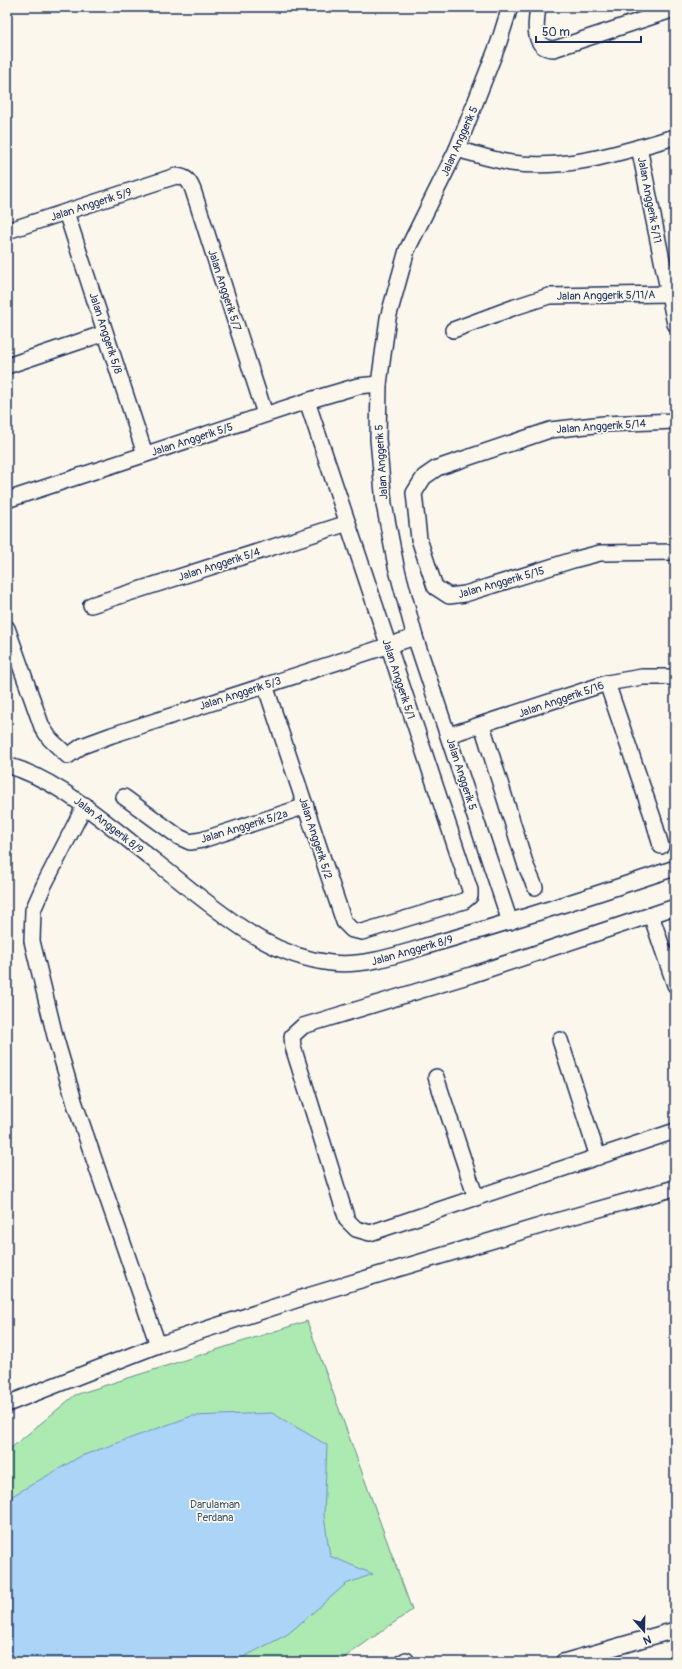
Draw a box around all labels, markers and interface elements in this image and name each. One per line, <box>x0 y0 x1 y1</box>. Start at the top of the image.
scale bar <box>536 18 641 44</box>
text: 50 m <box>542 25 570 40</box>
street label: Jalan Anggerik 5 <box>438 104 481 178</box>
street label: Jalan Anggerik 5/11 <box>635 156 664 244</box>
street label: Jalan Anggerik 5/9 <box>49 185 134 224</box>
street label: Jalan Anggerik 5/7 <box>205 248 244 333</box>
street label: Jalan Anggerik 5/11/A <box>557 288 655 303</box>
street label: Jalan Anggerik 5/8 <box>86 291 125 376</box>
street label: Jalan Anggerik 5/14 <box>556 417 647 436</box>
street label: Jalan Anggerik 5/5 <box>150 420 235 459</box>
street label: Jalan Anggerik 5 <box>372 424 391 500</box>
street label: Jalan Anggerik 5/4 <box>177 545 262 584</box>
street label: Jalan Anggerik 5/15 <box>456 564 546 601</box>
street label: Jalan Anggerik 5/1 <box>379 638 418 721</box>
street label: Jalan Anggerik 5/3 <box>198 674 283 713</box>
street label: Jalan Anggerik 5/16 <box>517 679 606 720</box>
street label: Jalan Anggerik 5 <box>444 736 479 812</box>
street label: Jalan Anggerik 8/9 <box>71 794 146 857</box>
street label: Jalan Anggerik 5/2 <box>296 796 335 881</box>
street label: Jalan Anggerik 5/2a <box>199 807 289 846</box>
street label: Jalan Anggerik 8/9 <box>370 933 455 968</box>
park label: Darulaman Perdana <box>190 1498 240 1524</box>
north arrow <box>624 1611 664 1651</box>
text: N <box>641 1633 653 1647</box>

